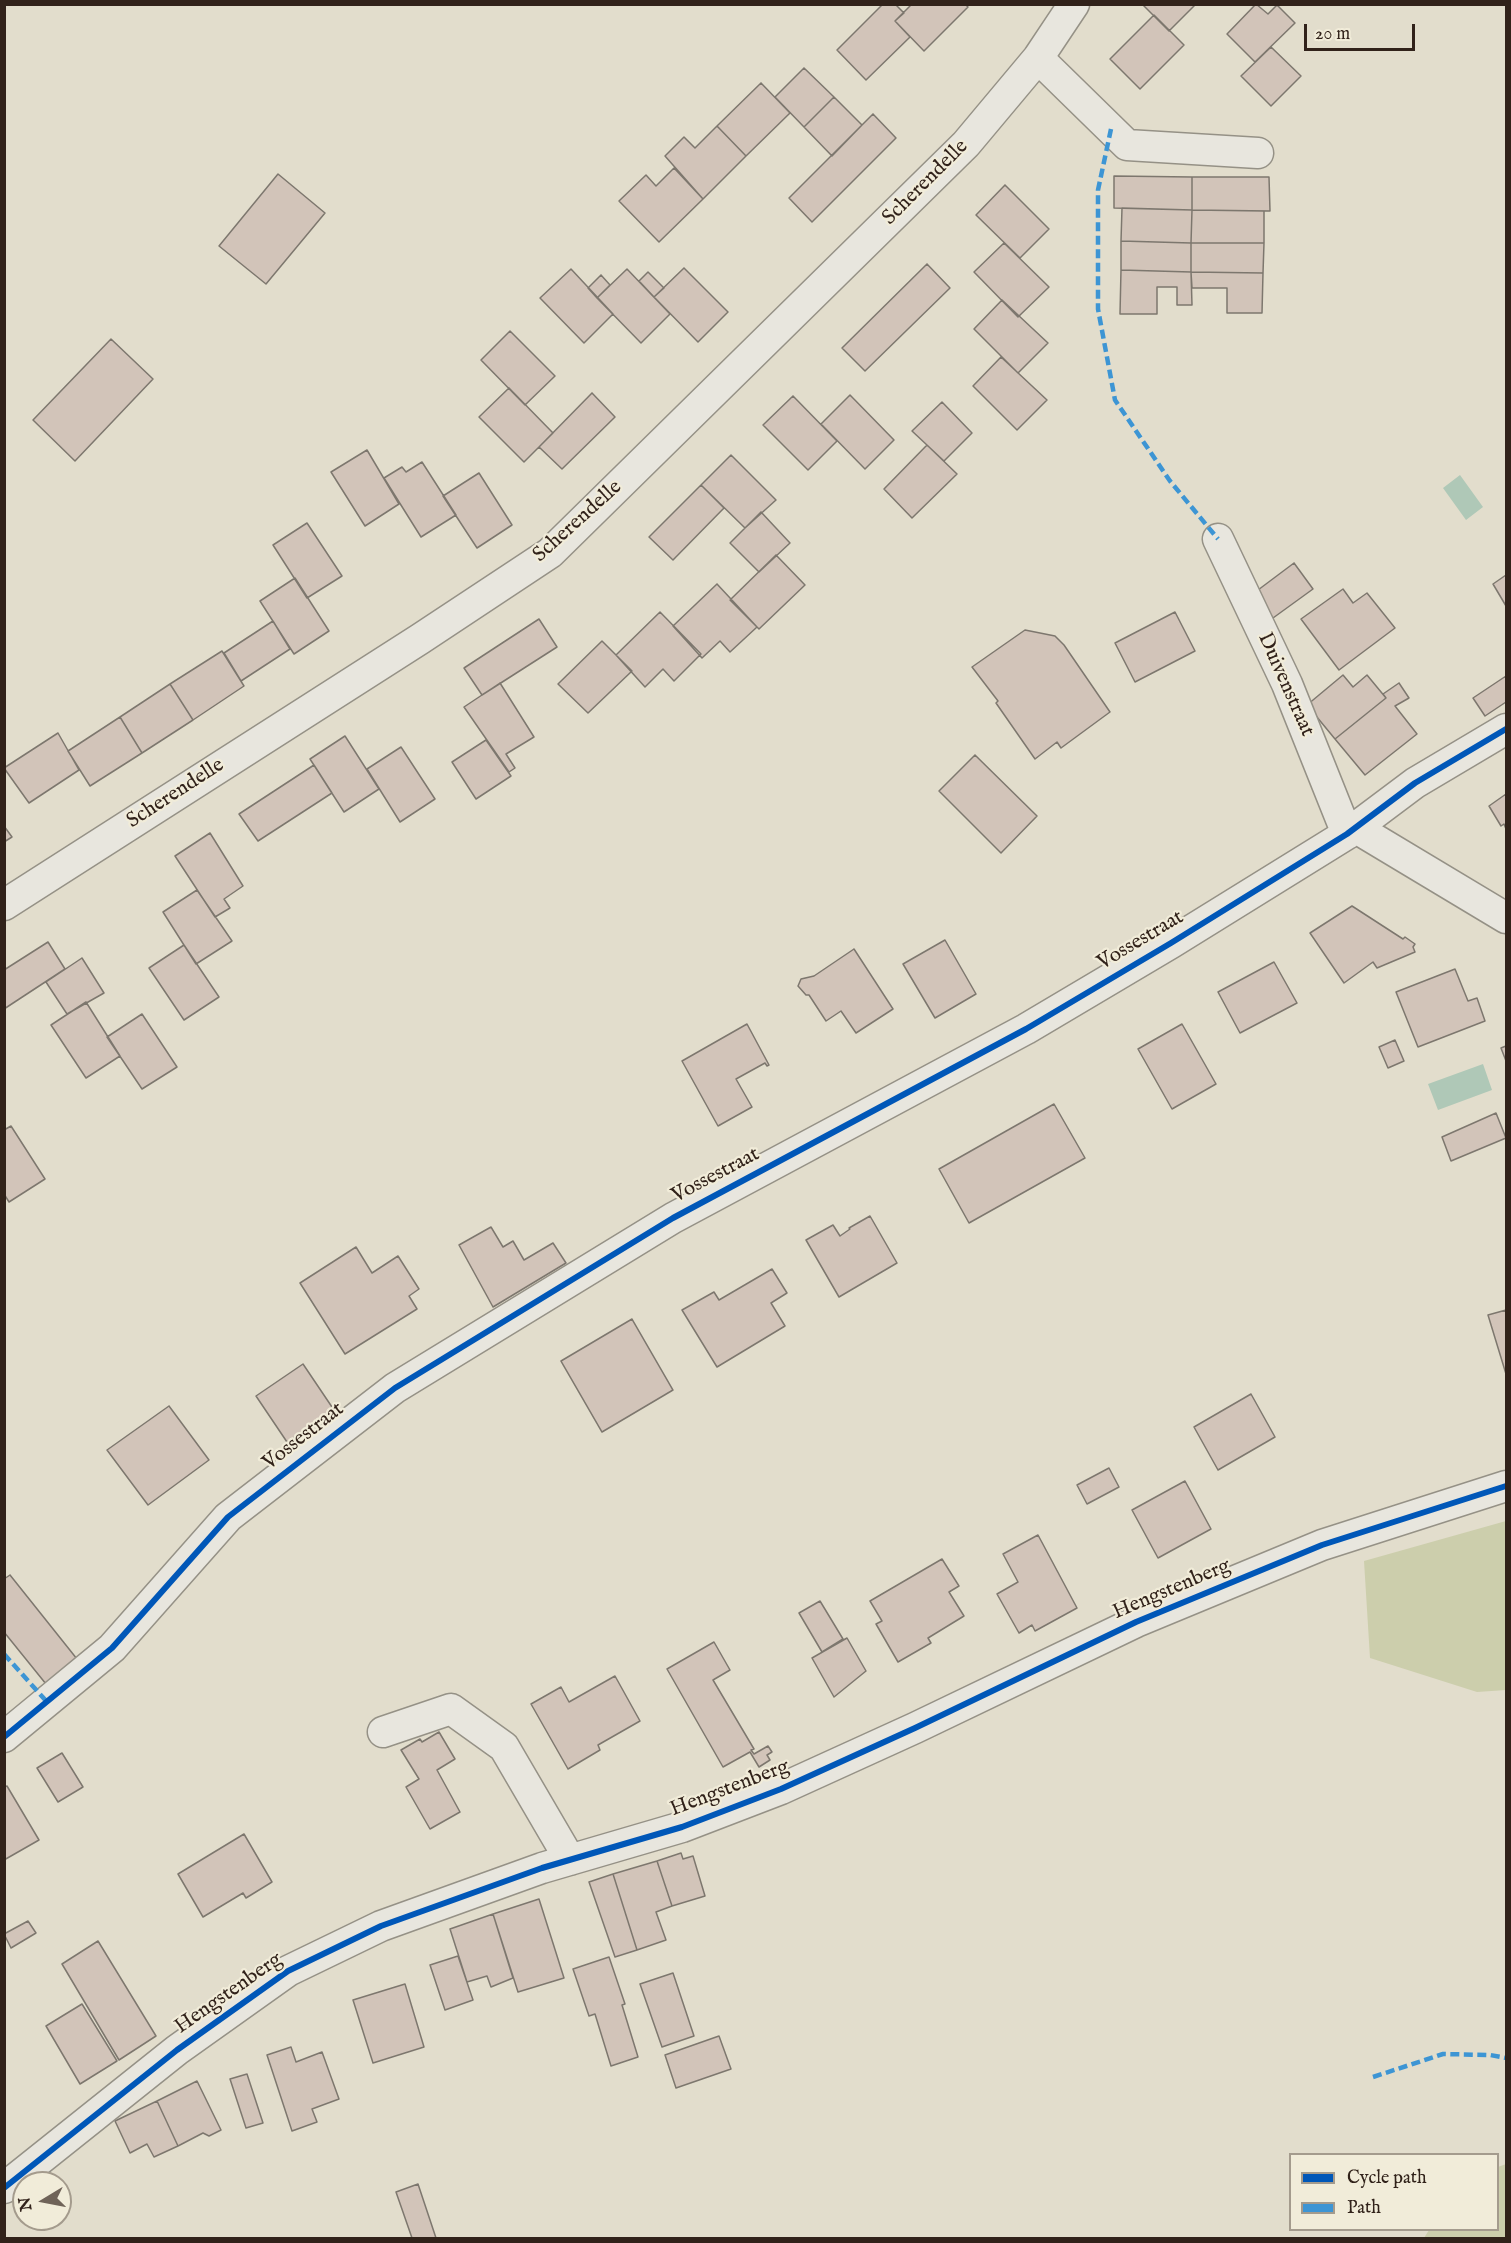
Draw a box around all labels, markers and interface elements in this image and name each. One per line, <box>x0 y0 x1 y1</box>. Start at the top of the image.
scale bar <box>1307 12 1418 50</box>
text: 20 m <box>1315 23 1350 46</box>
street label: Scherendelle <box>878 135 974 231</box>
street label: Scherendelle <box>528 476 628 568</box>
street label: Duivenstraat <box>1251 629 1319 741</box>
street label: Scherendelle <box>123 753 229 835</box>
street label: Vossestraat <box>1093 905 1189 977</box>
street label: Vossestraat <box>668 1142 764 1210</box>
street label: Vossestraat <box>258 1398 350 1476</box>
street label: Hengstenberg <box>1109 1554 1235 1626</box>
street label: Hengstenberg <box>667 1755 793 1823</box>
street label: Hengstenberg <box>170 1948 288 2040</box>
legend <box>1289 2153 1499 2231</box>
text: Cycle path <box>1347 2167 1427 2190</box>
north arrow <box>12 2171 72 2231</box>
text: N <box>15 2195 37 2212</box>
text: Path <box>1347 2197 1381 2220</box>

